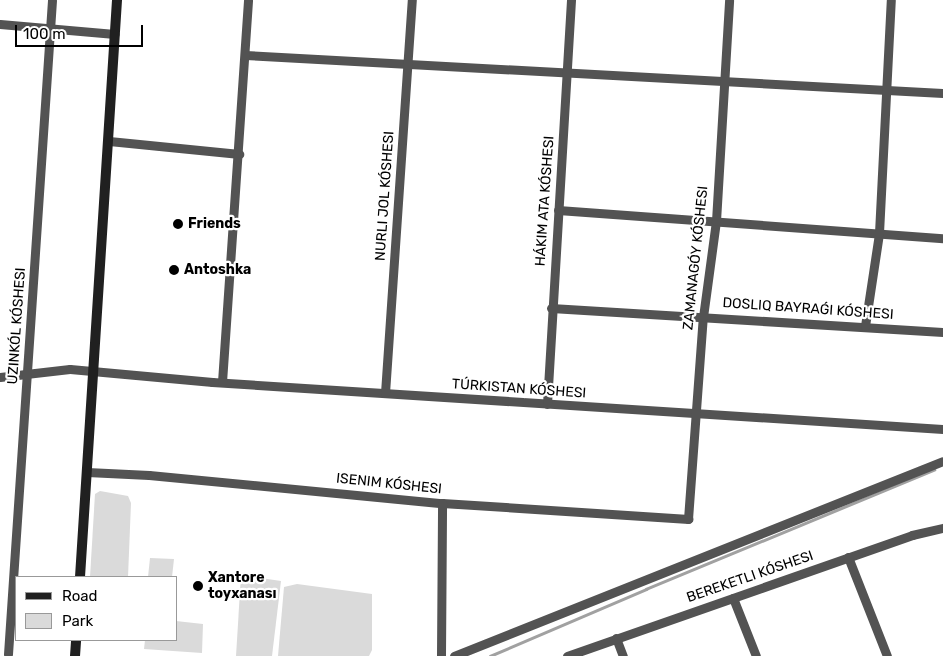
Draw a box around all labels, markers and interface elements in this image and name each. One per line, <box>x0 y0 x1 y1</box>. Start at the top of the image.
scale bar <box>18 15 145 47</box>
text: 100 m <box>23 25 65 43</box>
street label: NURLI JOL KÓSHESI <box>372 130 398 262</box>
street label: HÁKIM ATA KÓSHESI <box>532 135 558 267</box>
street label: ZAMANAGÓY KÓSHESI <box>680 185 712 331</box>
place label: Friends <box>188 216 241 232</box>
marker: Friends <box>172 218 184 230</box>
place label: Antoshka <box>184 262 251 278</box>
marker: Antoshka <box>168 264 180 276</box>
street label: UZINKÓL KÓSHESI <box>5 267 29 385</box>
street label: DOSLIQ BAYRAǴI KÓSHESI <box>722 295 894 323</box>
street label: TÚRKISTAN KÓSHESI <box>451 376 587 402</box>
street label: ISENIM KÓSHESI <box>335 470 443 498</box>
street label: BEREKETLI KÓSHESI <box>685 547 815 607</box>
place label: Xantore toyxanası <box>208 570 276 602</box>
legend <box>15 576 178 641</box>
marker: Xantore toyxanası <box>192 580 204 592</box>
text: Road <box>62 587 98 605</box>
text: Park <box>62 612 93 630</box>

